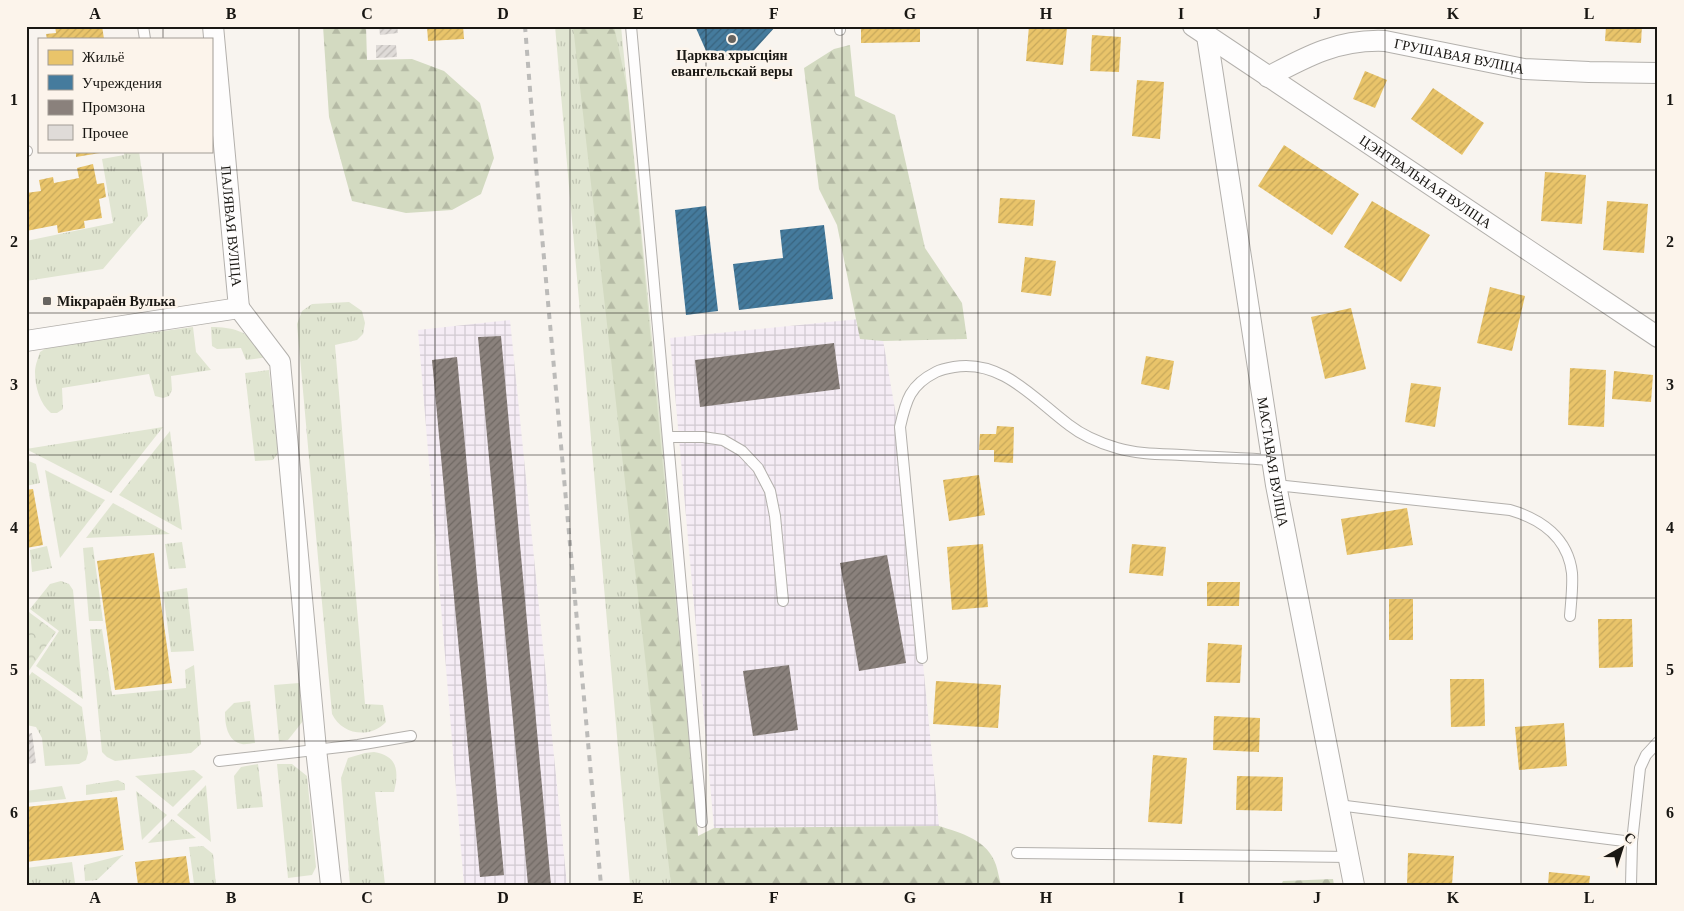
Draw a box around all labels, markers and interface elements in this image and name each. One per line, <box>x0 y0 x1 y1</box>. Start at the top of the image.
text: A <box>89 5 101 22</box>
text: B <box>226 5 237 22</box>
text: C <box>361 5 373 22</box>
text: D <box>497 5 509 22</box>
text: E <box>633 5 643 22</box>
text: F <box>769 5 779 22</box>
text: G <box>904 5 917 22</box>
text: H <box>1040 5 1053 22</box>
text: I <box>1178 5 1184 22</box>
text: J <box>1313 5 1321 22</box>
text: K <box>1447 5 1460 22</box>
text: L <box>1584 5 1594 22</box>
marker: Царква хрысціян евангельскай веры <box>726 33 738 45</box>
street label: ГРУШАВАЯ ВУЛІЦА <box>1393 36 1526 77</box>
legend <box>38 38 212 152</box>
place label: Царква хрысціян евангельскай веры <box>671 48 793 79</box>
text: Жильё <box>82 49 125 65</box>
text: Учреждения <box>82 75 162 91</box>
text: 1 <box>10 91 18 108</box>
text: 1 <box>1666 91 1674 108</box>
text: Промзона <box>82 99 145 115</box>
text: Прочее <box>82 125 129 141</box>
street label: ЦЭНТРАЛЬНАЯ ВУЛІЦА <box>1357 132 1495 232</box>
street label: ПАЛЯВАЯ ВУЛІЦА <box>218 165 245 288</box>
text: 2 <box>10 233 18 250</box>
text: 2 <box>1666 233 1674 250</box>
place label: Мікрараён Вулька <box>57 294 175 309</box>
marker: Мікрараён Вулька <box>41 295 53 307</box>
text: 3 <box>10 376 18 393</box>
text: 3 <box>1666 376 1674 393</box>
street label: МАСТАВАЯ ВУЛІЦА <box>1255 396 1292 529</box>
text: 4 <box>10 519 18 536</box>
text: 4 <box>1666 519 1674 536</box>
text: 5 <box>10 661 18 678</box>
text: 5 <box>1666 661 1674 678</box>
text: 6 <box>10 804 18 821</box>
text: 6 <box>1666 804 1674 821</box>
north arrow <box>1596 824 1646 874</box>
text: С <box>1621 829 1639 847</box>
text: A <box>89 889 101 906</box>
text: B <box>226 889 237 906</box>
text: C <box>361 889 373 906</box>
text: D <box>497 889 509 906</box>
text: E <box>633 889 643 906</box>
text: F <box>769 889 779 906</box>
text: G <box>904 889 917 906</box>
text: H <box>1040 889 1053 906</box>
text: I <box>1178 889 1184 906</box>
text: J <box>1313 889 1321 906</box>
text: K <box>1447 889 1460 906</box>
text: L <box>1584 889 1594 906</box>

